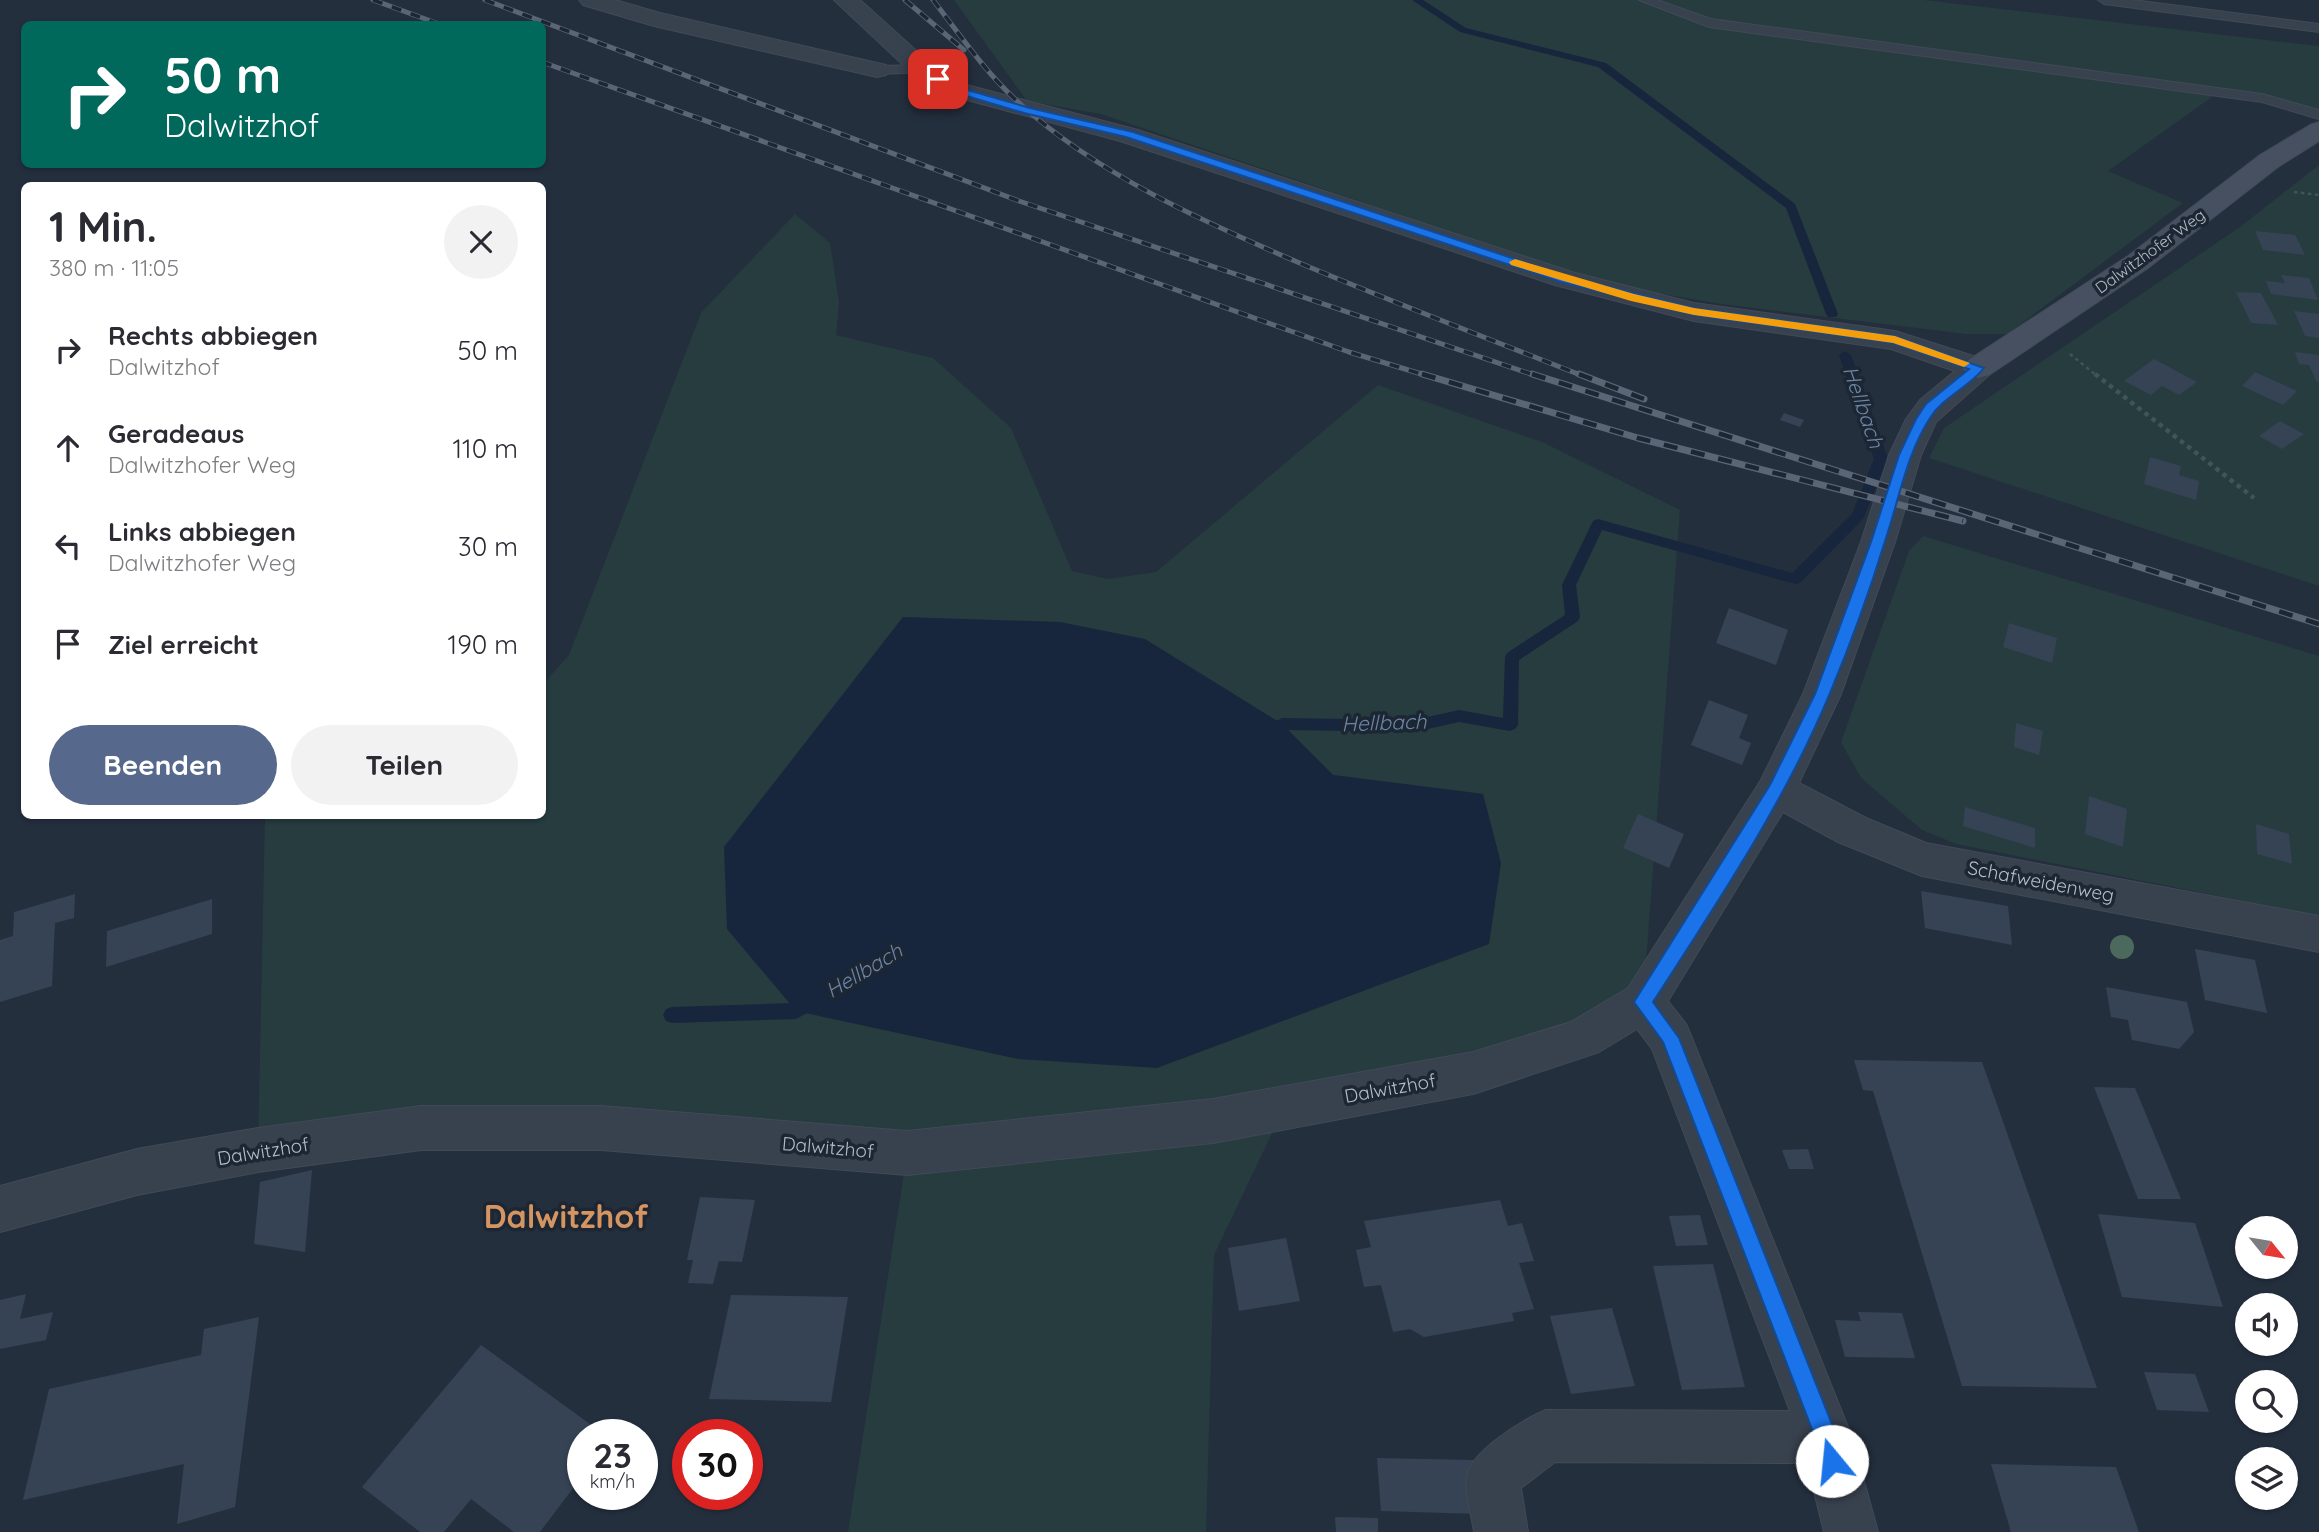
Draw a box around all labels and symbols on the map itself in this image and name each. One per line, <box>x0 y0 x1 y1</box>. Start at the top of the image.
pin <box>908 49 968 109</box>
street label: Dalwitzhofer Weg <box>2091 204 2209 298</box>
water label: Hellbach <box>1838 362 1890 452</box>
water label: Hellbach <box>1341 707 1428 736</box>
street label: Schafweidenweg <box>1966 855 2116 907</box>
water label: Hellbach <box>820 937 907 1003</box>
street label: Dalwitzhof <box>1342 1068 1438 1108</box>
street label: Dalwitzhof <box>781 1131 875 1163</box>
street label: Dalwitzhof <box>216 1132 311 1170</box>
district label: Dalwitzhof <box>484 1196 648 1236</box>
north arrow <box>2235 1216 2298 1279</box>
speed limit sign: 30 <box>672 1419 763 1510</box>
position arrow <box>1795 1424 1869 1498</box>

